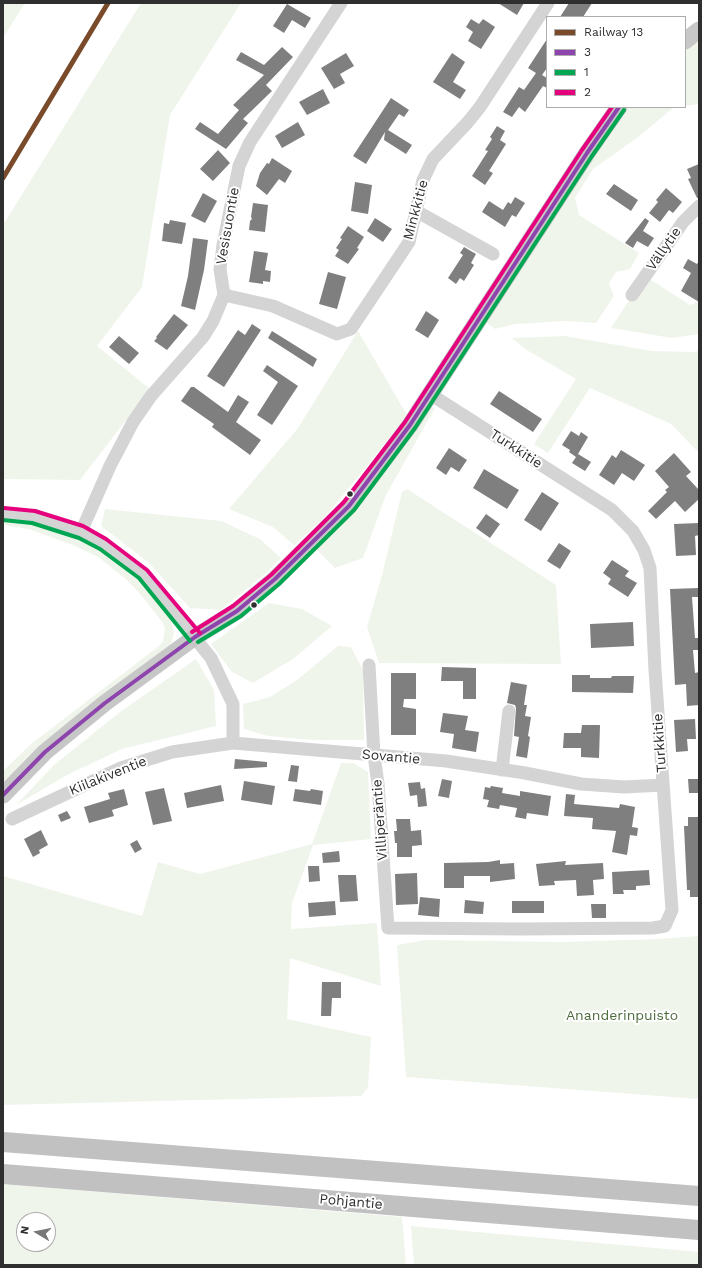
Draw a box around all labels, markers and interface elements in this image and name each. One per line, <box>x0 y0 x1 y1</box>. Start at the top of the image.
legend <box>546 16 686 108</box>
text: Railway 13 <box>584 25 643 39</box>
text: 3 <box>584 45 591 59</box>
text: 1 <box>584 65 589 79</box>
text: 2 <box>584 85 591 99</box>
street label: Minkkitie <box>400 178 432 242</box>
street label: Vesisuontie <box>213 186 243 266</box>
street label: Vällytie <box>643 224 685 274</box>
street label: Turkkitie <box>487 426 545 472</box>
unlabelled marker <box>345 489 355 499</box>
unlabelled marker <box>249 600 259 610</box>
street label: Turkkitie <box>650 713 670 773</box>
street label: Sovantie <box>361 746 421 768</box>
street label: Kiilakiventie <box>67 753 149 799</box>
street label: Villiperäntie <box>369 779 391 861</box>
park label: Ananderinpuisto <box>566 1008 678 1024</box>
street label: Pohjantie <box>319 1191 383 1213</box>
north arrow <box>16 1212 56 1252</box>
text: N <box>18 1225 32 1235</box>

